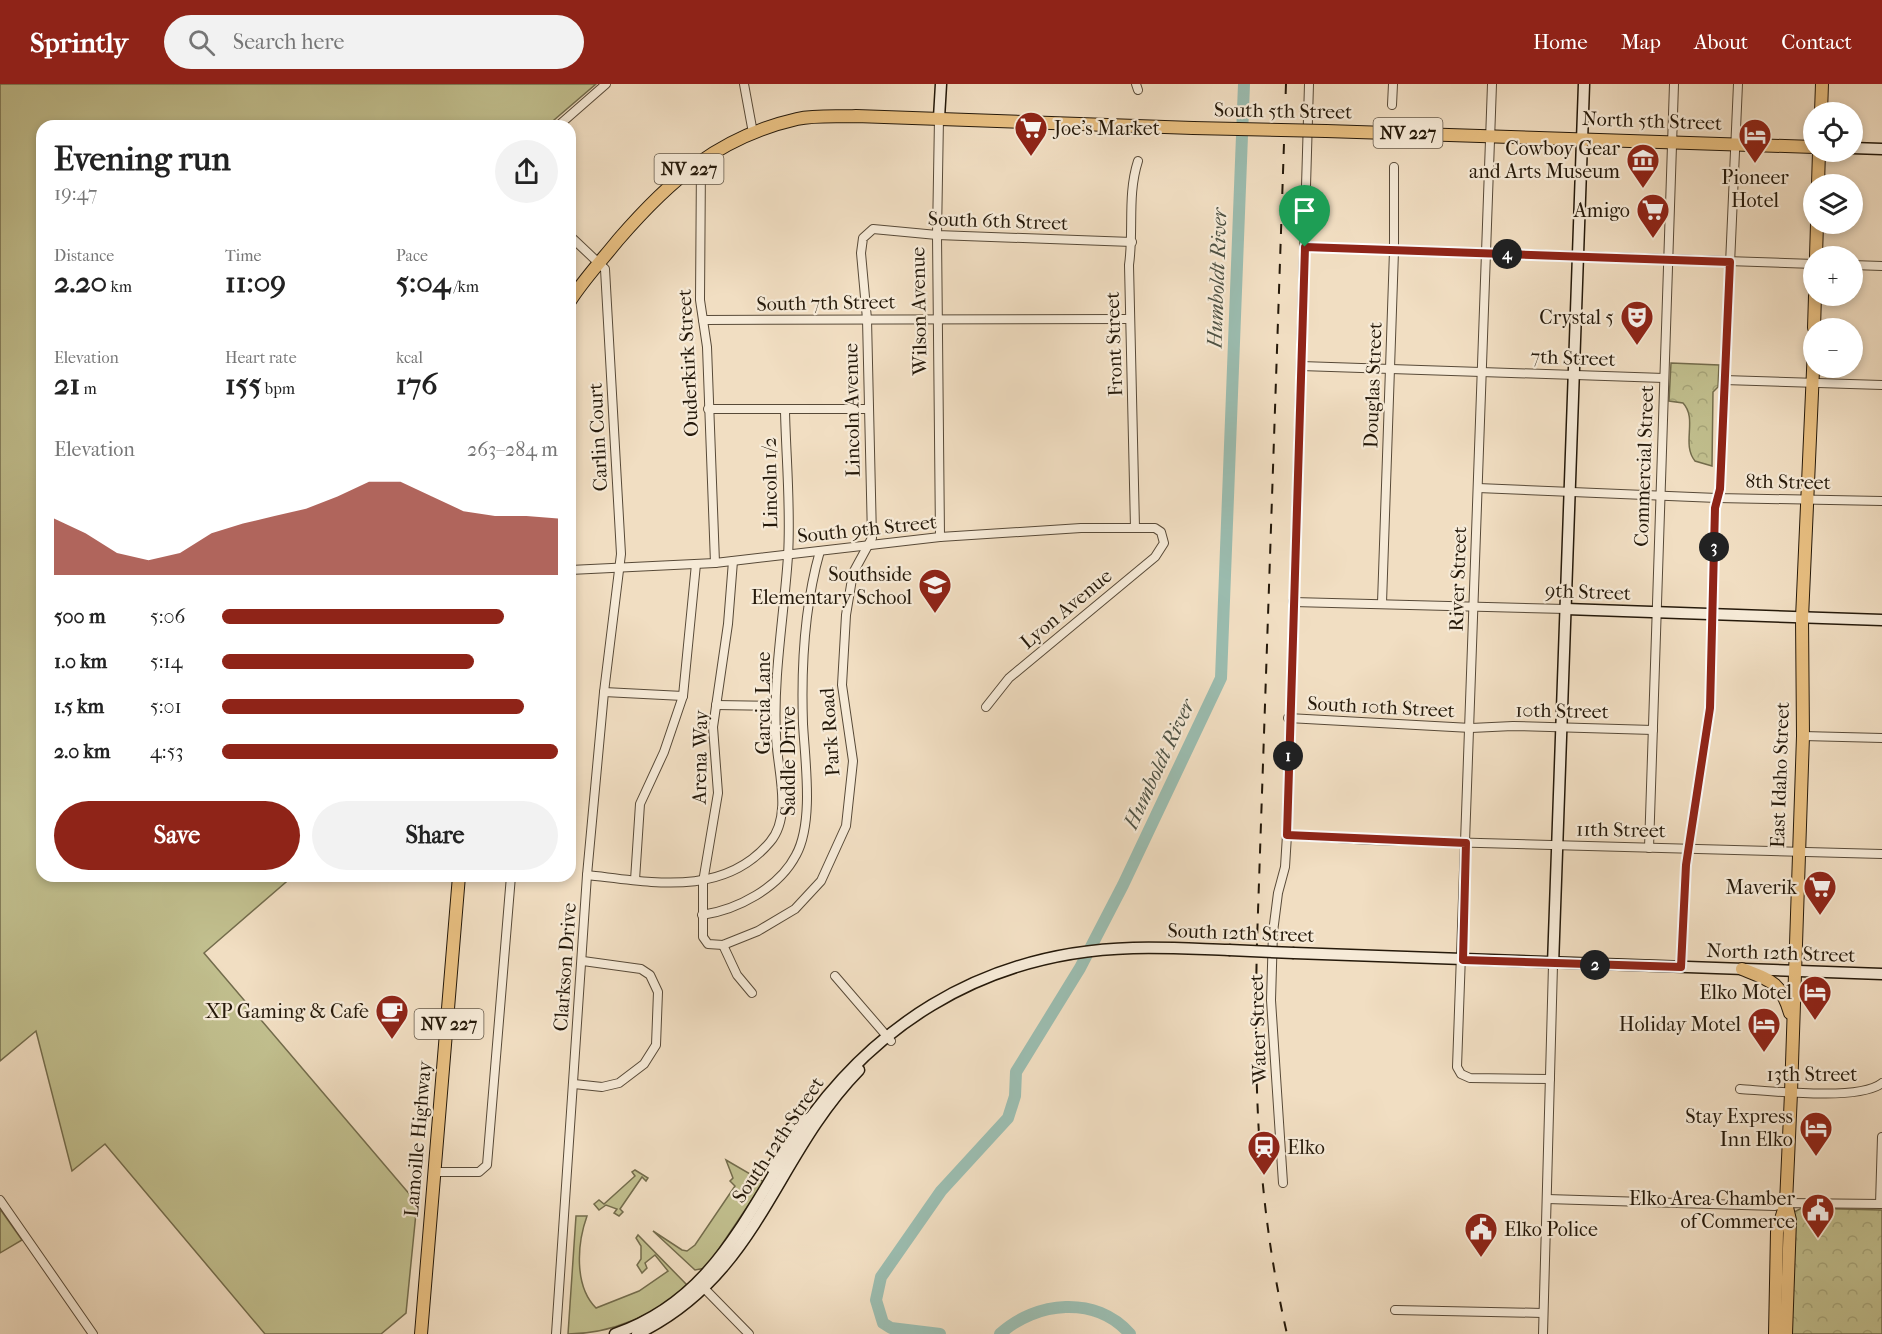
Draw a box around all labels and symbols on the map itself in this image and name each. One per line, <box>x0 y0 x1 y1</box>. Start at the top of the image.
street label: South 5th Street <box>1214 98 1352 124</box>
street label: North 5th Street <box>1582 107 1722 135</box>
supermarket icon: Joe's Market <box>1013 110 1049 157</box>
place label: Joe's Market <box>1052 117 1160 140</box>
hotel icon: Pioneer Hotel <box>1737 117 1773 164</box>
road number: NV 227 <box>1374 118 1442 148</box>
place label: Cowboy Gear and Arts Museum <box>1469 137 1620 183</box>
museum icon: Cowboy Gear and Arts Museum <box>1625 142 1661 189</box>
road number: NV 227 <box>654 154 724 184</box>
place label: Pioneer Hotel <box>1721 166 1789 212</box>
pin <box>1279 185 1330 247</box>
supermarket icon: Amigo <box>1635 192 1671 239</box>
place label: Amigo <box>1573 199 1630 222</box>
water label: Humboldt River <box>1203 206 1231 349</box>
street label: South 6th Street <box>927 207 1069 235</box>
pin: 4 <box>1492 239 1522 269</box>
street label: Wilson Avenue <box>906 246 932 377</box>
street label: Ouderkirk Street <box>673 288 703 438</box>
street label: South 7th Street <box>756 290 896 316</box>
street label: Front Street <box>1101 291 1127 397</box>
theatre icon: Crystal 5 <box>1619 299 1655 346</box>
place label: Crystal 5 <box>1539 306 1614 329</box>
street label: Douglas Street <box>1359 321 1387 449</box>
street label: Lincoln Avenue <box>839 343 865 477</box>
street label: 7th Street <box>1530 345 1616 371</box>
street label: Carlin Court <box>584 382 612 492</box>
street label: Commercial Street <box>1630 385 1658 547</box>
street label: Lincoln 1/2 <box>758 437 782 529</box>
street label: 8th Street <box>1745 470 1831 494</box>
street label: South 9th Street <box>796 510 938 548</box>
street label: River Street <box>1445 526 1471 632</box>
pin: 3 <box>1699 532 1729 562</box>
place label: Southside Elementary School <box>751 563 912 609</box>
street label: Lyon Avenue <box>1016 564 1117 654</box>
school or university icon: Southside Elementary School <box>917 567 953 614</box>
street label: 9th Street <box>1545 579 1631 605</box>
street label: Garcia Lane <box>752 651 775 754</box>
street label: Park Road <box>815 686 845 777</box>
street label: South 10th Street <box>1307 692 1455 722</box>
water label: Humboldt River <box>1118 694 1200 833</box>
street label: 10th Street <box>1515 699 1609 723</box>
street label: East Idaho Street <box>1766 701 1794 849</box>
street label: Saddle Drive <box>777 706 800 816</box>
street label: Arena Way <box>688 708 712 805</box>
pin: 1 <box>1273 741 1303 771</box>
street label: 11th Street <box>1576 818 1666 842</box>
supermarket icon: Maverik <box>1802 869 1838 916</box>
place label: Maverik <box>1726 876 1798 899</box>
street label: Clarkson Drive <box>549 902 581 1032</box>
street label: South 12th Street <box>1167 919 1315 947</box>
street label: North 12th Street <box>1706 939 1856 967</box>
pin: 2 <box>1580 950 1610 980</box>
street label: Water Street <box>1245 974 1271 1085</box>
hotel icon: Elko Motel <box>1797 974 1833 1021</box>
place label: Elko Motel <box>1699 981 1792 1004</box>
cafe icon: XP Gaming & Cafe <box>374 993 410 1040</box>
place label: XP Gaming & Cafe <box>205 1000 369 1023</box>
hotel icon: Holiday Motel <box>1746 1006 1782 1053</box>
road number: NV 227 <box>414 1009 484 1039</box>
place label: Holiday Motel <box>1619 1013 1741 1036</box>
street label: Lamoille Highway <box>400 1059 436 1218</box>
street label: 13th Street <box>1767 1063 1857 1086</box>
street label: South 12th Street <box>727 1073 829 1207</box>
place label: Stay Express Inn Elko <box>1685 1105 1793 1151</box>
hotel icon: Stay Express Inn Elko <box>1798 1110 1834 1157</box>
station icon: Elko <box>1246 1129 1282 1176</box>
place label: Elko <box>1287 1136 1325 1159</box>
place label: Elko Area Chamber of Commerce <box>1629 1187 1795 1233</box>
public building icon: Elko Area Chamber of Commerce <box>1800 1192 1836 1239</box>
public building icon: Elko Police <box>1463 1211 1499 1258</box>
place label: Elko Police <box>1504 1218 1598 1241</box>

